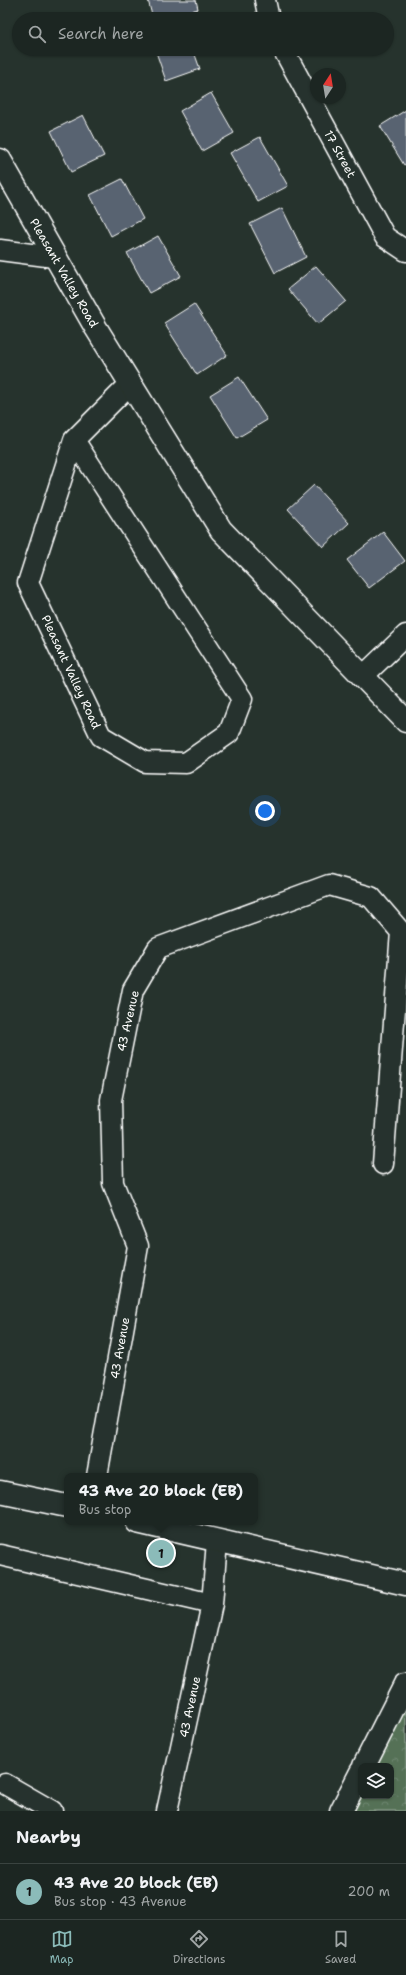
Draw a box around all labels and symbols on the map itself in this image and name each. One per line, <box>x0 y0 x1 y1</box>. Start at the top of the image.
north arrow <box>310 68 346 104</box>
street label: 17 Street <box>320 127 360 181</box>
street label: Pleasant Valley Road <box>26 215 102 331</box>
street label: Pleasant Valley Road <box>38 613 105 732</box>
your location <box>255 801 275 821</box>
street label: 43 Avenue <box>113 989 143 1053</box>
street label: 43 Avenue <box>107 1316 133 1380</box>
pin: 1 <box>148 1538 174 1568</box>
street label: 43 Avenue <box>176 1675 204 1739</box>

